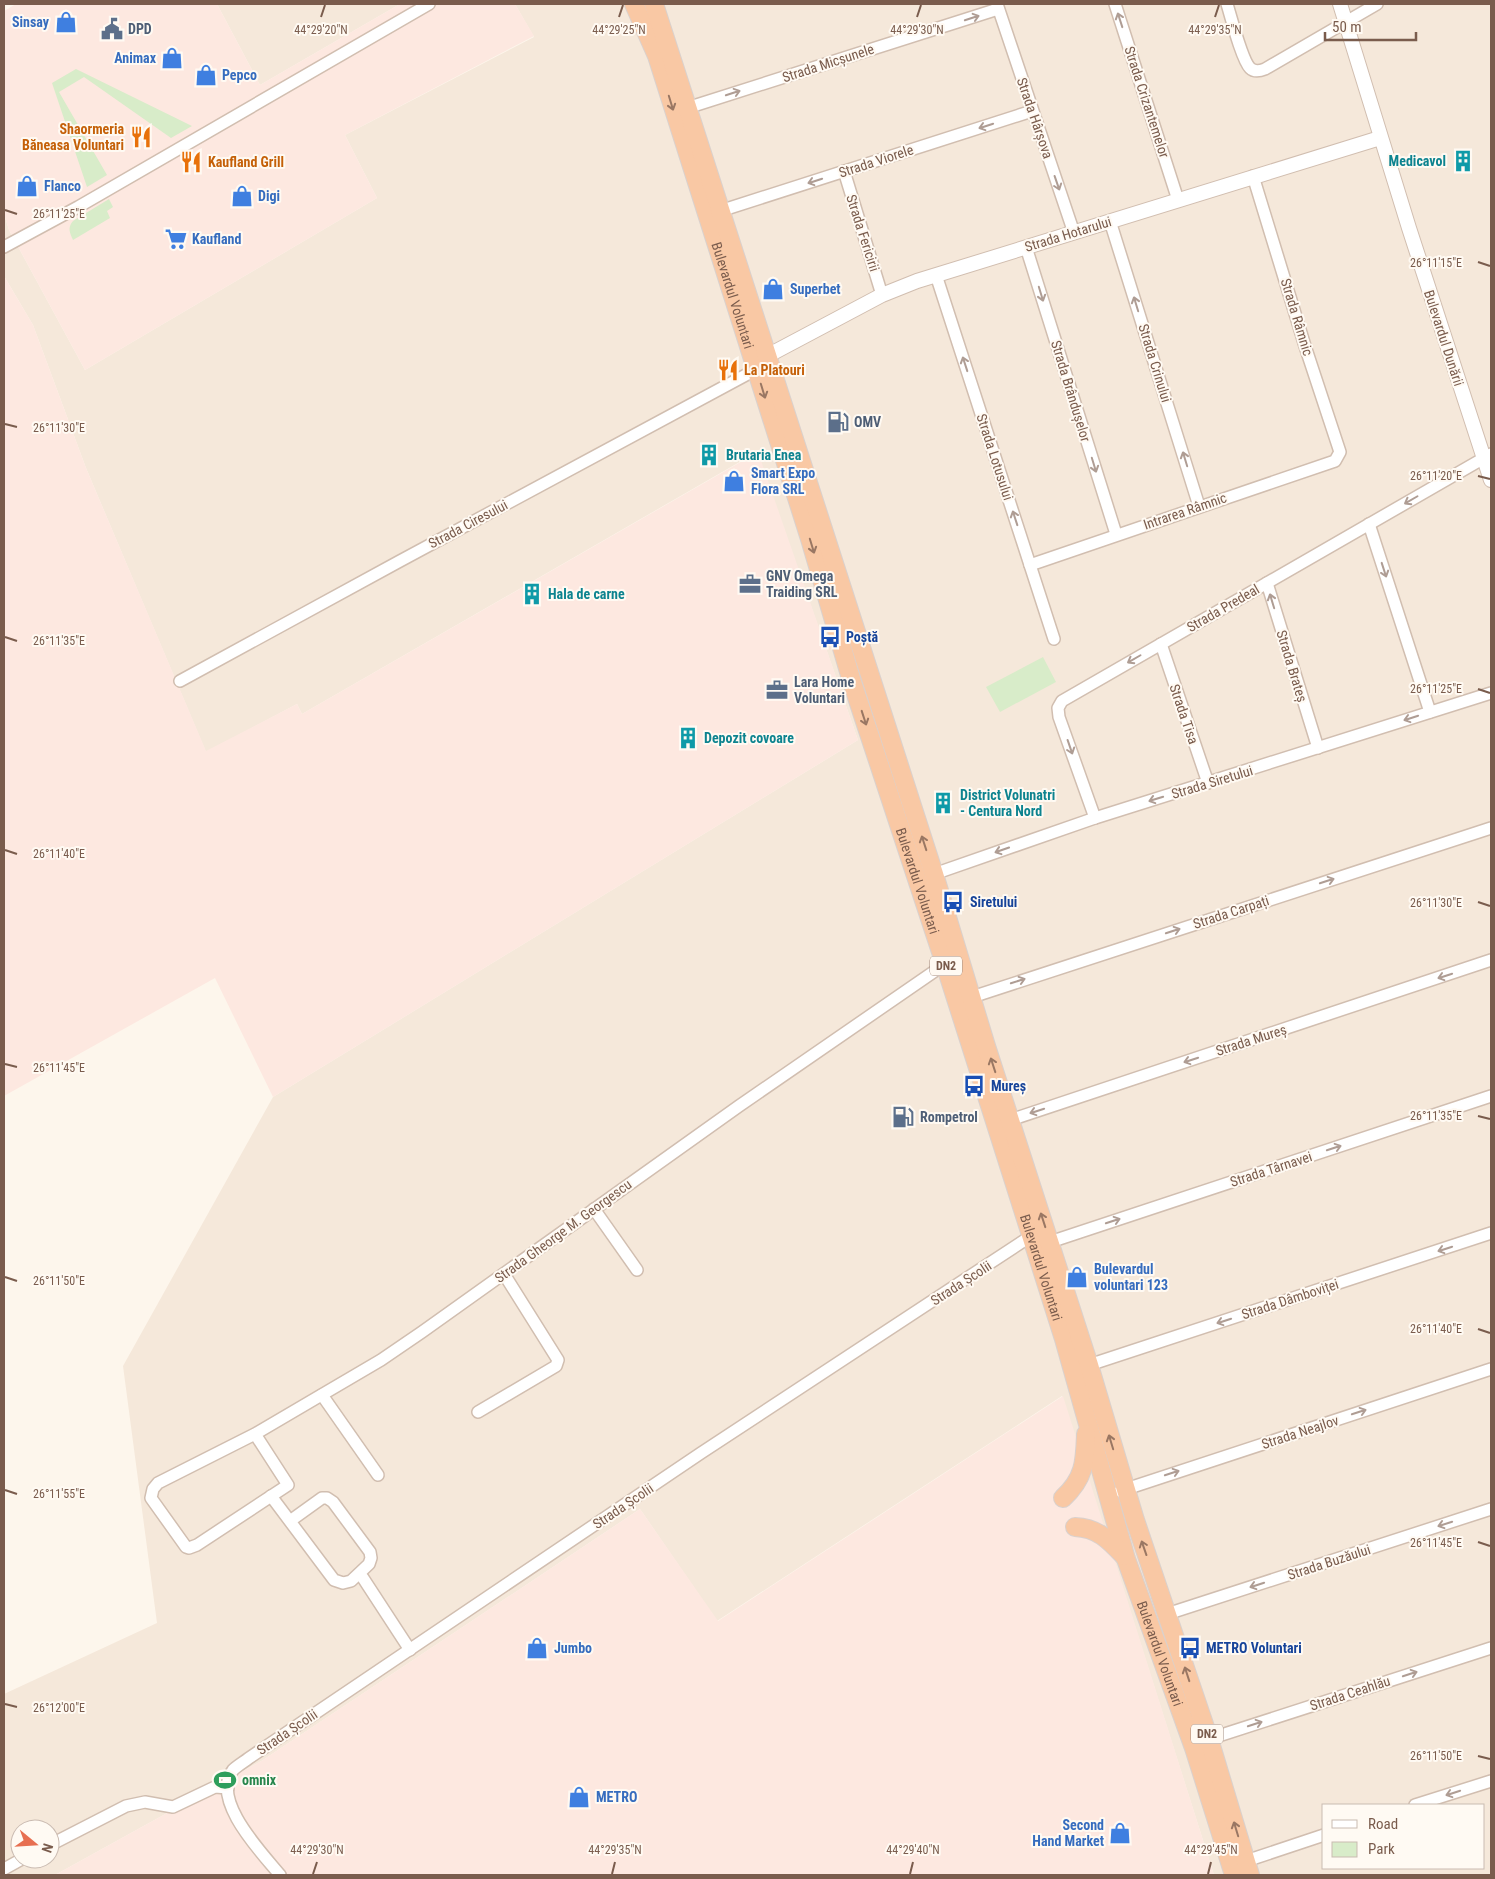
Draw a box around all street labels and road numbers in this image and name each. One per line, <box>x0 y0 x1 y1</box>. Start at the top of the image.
street label: Strada Micșunele <box>780 41 877 86</box>
street label: Strada Crizantemelor <box>1121 44 1173 160</box>
street label: Strada Hârșova <box>1013 75 1056 161</box>
street label: Strada Viorele <box>837 141 916 181</box>
street label: Strada Fericirii <box>843 193 883 273</box>
street label: Strada Hotarului <box>1023 213 1113 255</box>
street label: Bulevardul Voluntari <box>708 240 757 351</box>
street label: Strada Râmnic <box>1278 276 1316 358</box>
street label: Bulevardul Dunării <box>1421 288 1467 388</box>
street label: Strada Crinului <box>1135 322 1175 404</box>
street label: Strada Brândușelor <box>1047 338 1094 444</box>
street label: Strada Lotusului <box>974 412 1016 502</box>
street label: Intrarea Râmnic <box>1141 489 1229 533</box>
street label: Strada Ciresului <box>426 496 510 552</box>
street label: Strada Predeal <box>1184 581 1262 635</box>
street label: Strada Brateș <box>1273 628 1311 704</box>
street label: Strada Tisa <box>1166 682 1202 746</box>
street label: Strada Siretului <box>1169 762 1255 802</box>
street label: Bulevardul Voluntari <box>893 826 943 936</box>
street label: Strada Carpați <box>1191 892 1271 933</box>
road number: DN2 <box>930 956 962 976</box>
street label: Strada Mureș <box>1214 1021 1289 1060</box>
street label: Strada Târnavei <box>1228 1148 1314 1190</box>
street label: Strada Gheorge M. Georgescu <box>492 1176 634 1286</box>
street label: Bulevardul Voluntari <box>1017 1212 1066 1323</box>
street label: Strada Școlii <box>928 1257 995 1309</box>
street label: Strada Dâmboviței <box>1239 1276 1341 1323</box>
street label: Strada Neajlov <box>1259 1412 1341 1452</box>
street label: Strada Școlii <box>590 1480 657 1533</box>
street label: Strada Buzăului <box>1286 1541 1372 1583</box>
street label: Bulevardul Voluntari <box>1134 1599 1186 1708</box>
street label: Strada Ceahlău <box>1308 1672 1392 1714</box>
street label: Strada Școlii <box>254 1706 321 1759</box>
road number: DN2 <box>1191 1725 1223 1744</box>

